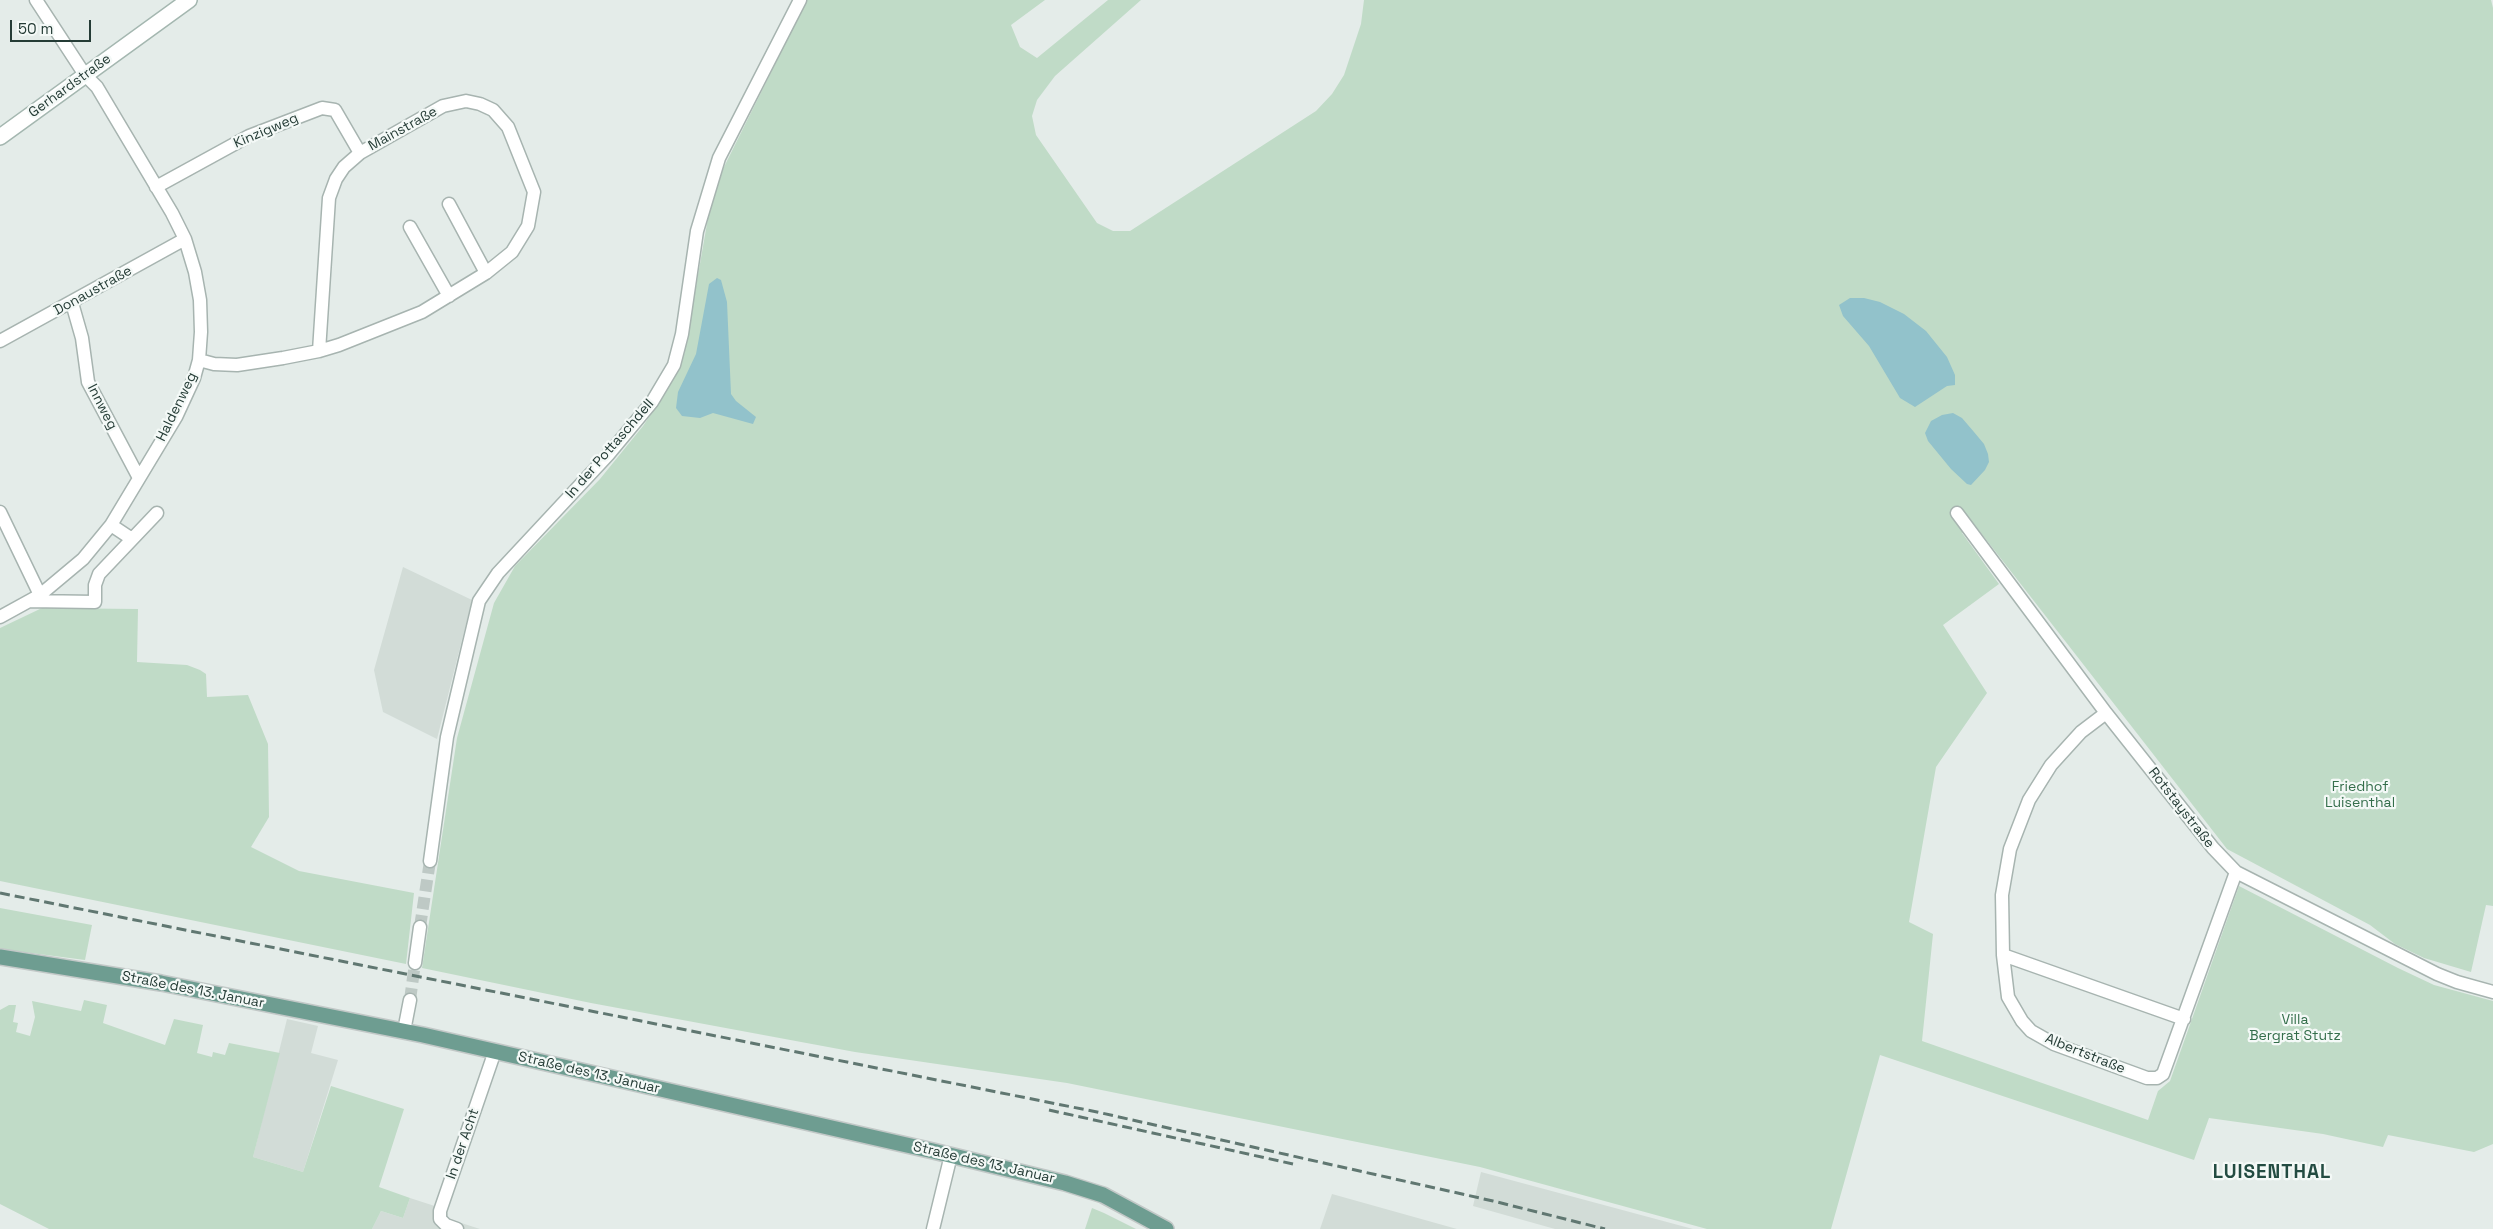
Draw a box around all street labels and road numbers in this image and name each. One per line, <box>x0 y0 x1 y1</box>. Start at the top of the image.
street label: Gerhardstraße <box>26 51 114 121</box>
street label: Mainstraße <box>366 103 440 155</box>
street label: Kinzigweg <box>231 110 301 152</box>
street label: Donaustraße <box>51 263 135 319</box>
street label: Haldenweg <box>153 370 201 444</box>
street label: Innweg <box>83 381 121 433</box>
street label: In der Pottaschdell <box>562 396 658 502</box>
street label: Rotstaystraße <box>2144 764 2218 852</box>
street label: Straße des 13. Januar <box>120 968 266 1012</box>
street label: Albertstraße <box>2042 1030 2128 1078</box>
street label: Straße des 13. Januar <box>517 1049 661 1097</box>
street label: In der Acht <box>443 1106 483 1182</box>
street label: Straße des 13. Januar <box>912 1139 1056 1187</box>

